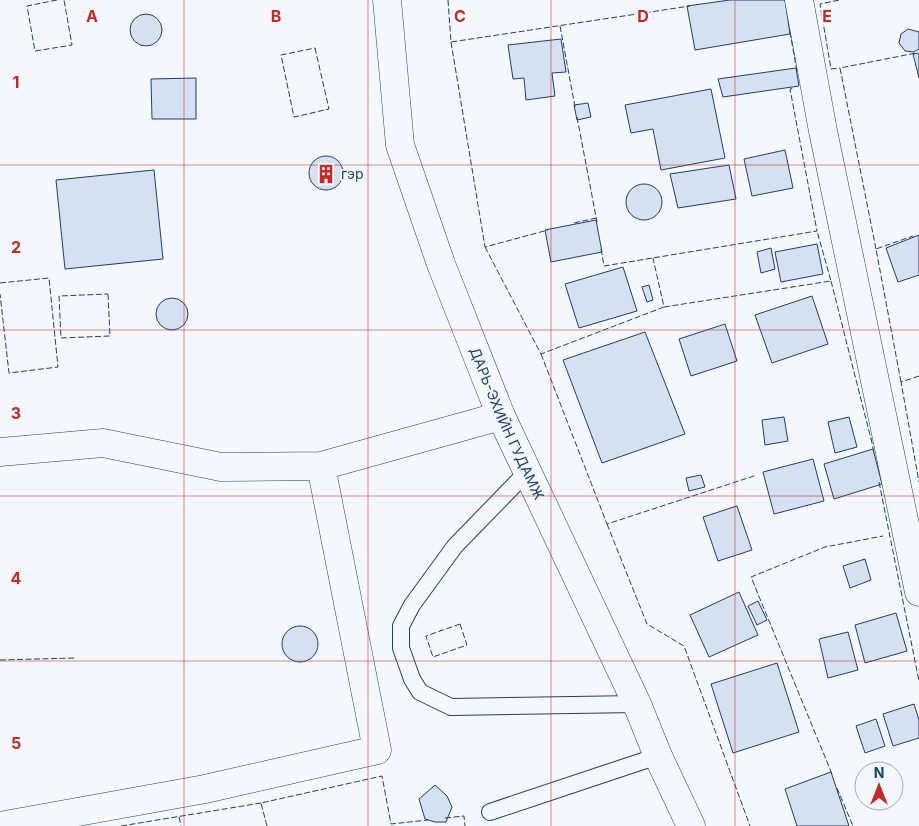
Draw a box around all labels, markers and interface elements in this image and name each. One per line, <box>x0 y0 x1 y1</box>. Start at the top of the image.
text: A <box>86 6 98 26</box>
text: B <box>271 6 281 26</box>
text: C <box>454 6 466 26</box>
text: D <box>637 6 649 26</box>
text: E <box>822 6 832 26</box>
text: 1 <box>13 72 19 92</box>
building icon: гэр <box>315 163 337 185</box>
place label: гэр <box>341 165 364 182</box>
text: 2 <box>11 237 21 257</box>
street label: ДАРЬ-ЭХИЙН ГУДАМЖ <box>467 345 548 503</box>
text: 3 <box>11 403 21 423</box>
text: 4 <box>11 568 22 588</box>
text: 5 <box>11 733 21 753</box>
north arrow <box>854 761 904 811</box>
text: N <box>874 764 884 781</box>

